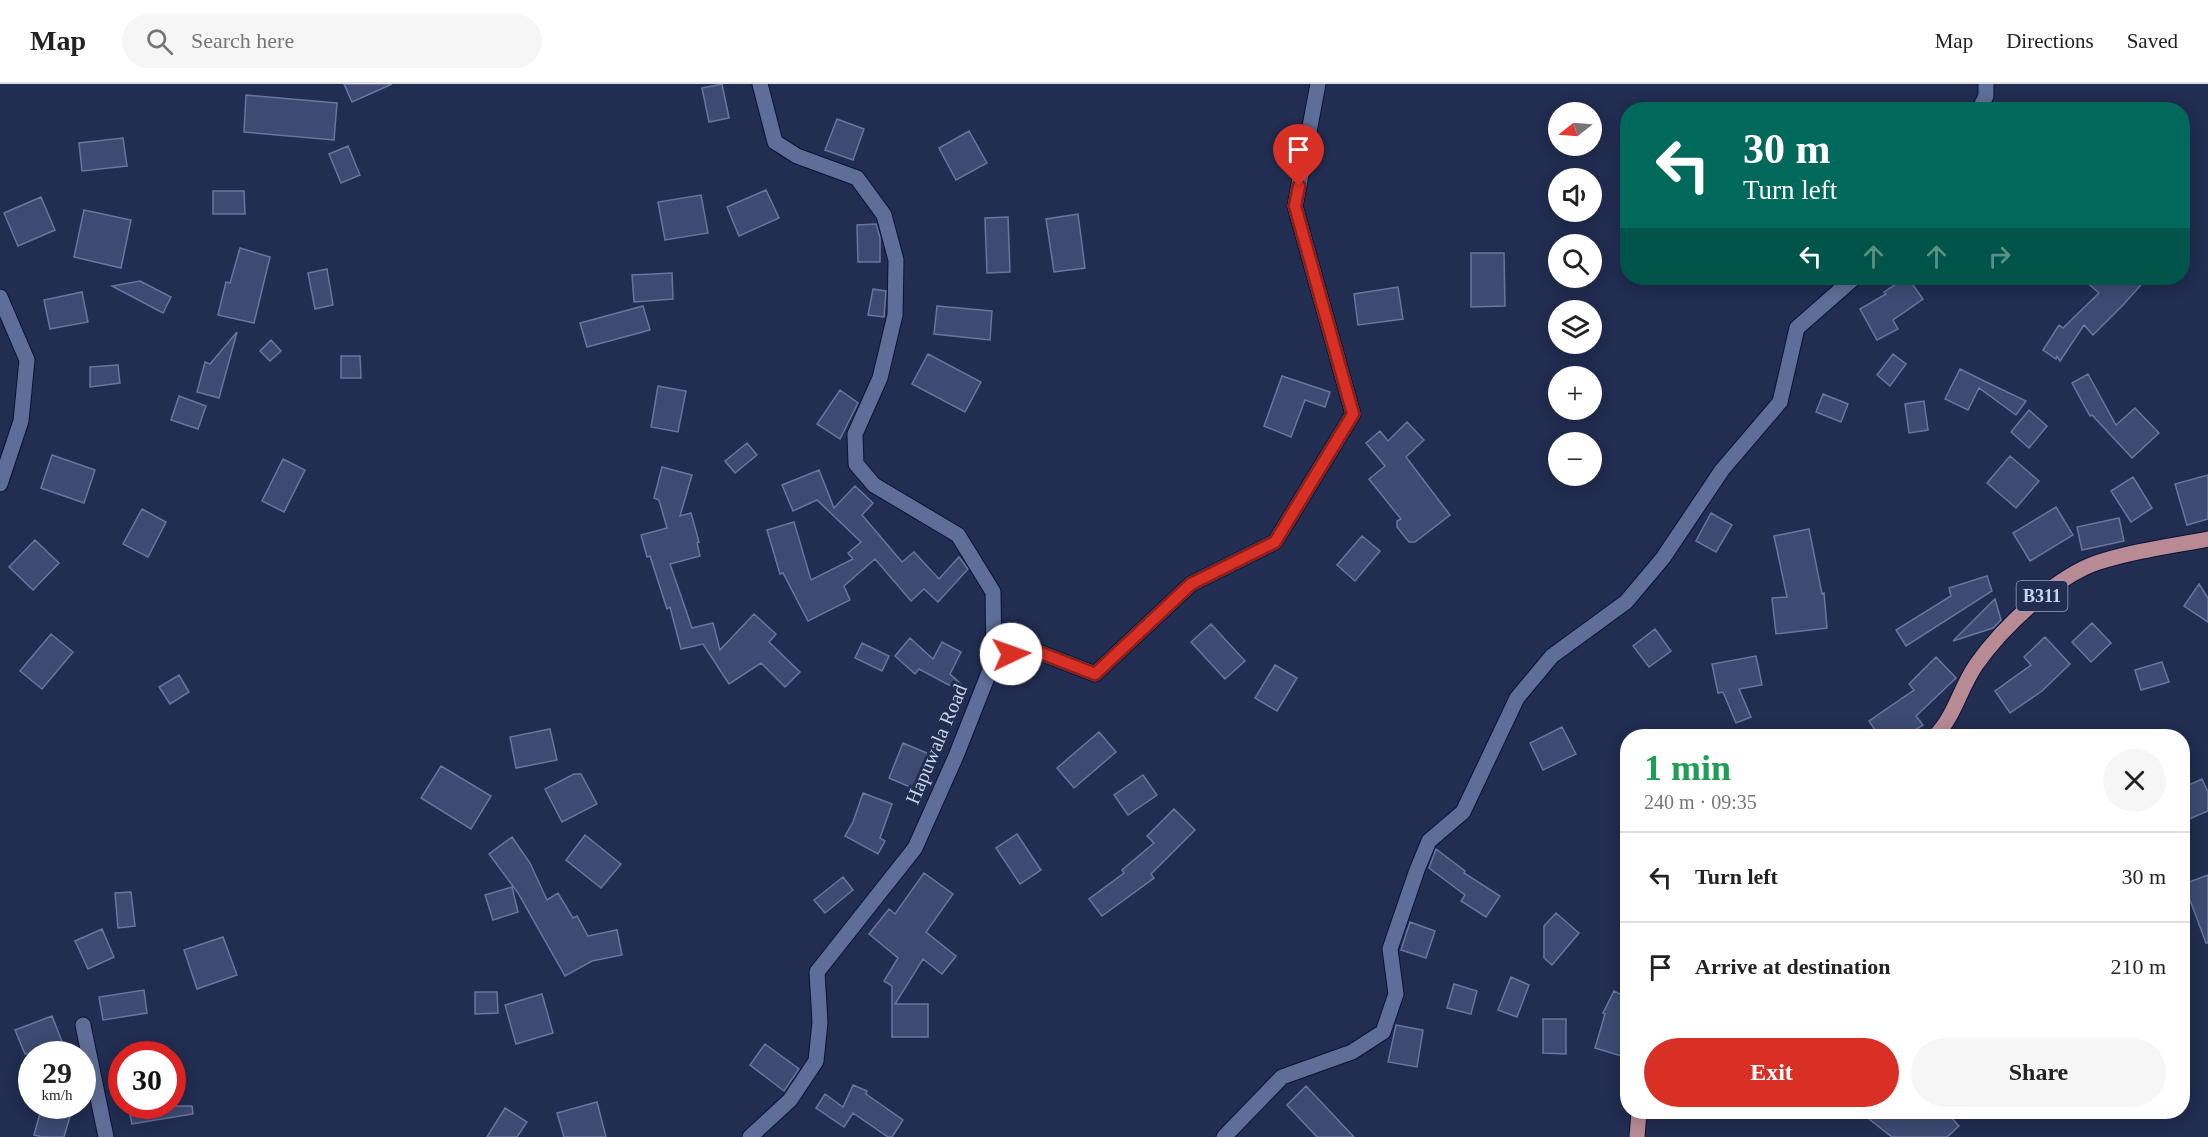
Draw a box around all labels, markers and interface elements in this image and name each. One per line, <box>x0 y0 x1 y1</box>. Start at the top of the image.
search box <box>122 14 542 68</box>
text: Map <box>30 25 86 56</box>
icon: search <box>143 25 176 58</box>
text: Search here <box>191 28 294 53</box>
text: Map <box>1935 29 1973 53</box>
text: Directions <box>2006 29 2094 53</box>
text: Saved <box>2127 29 2178 53</box>
north arrow <box>1548 102 1602 156</box>
map controls <box>1548 102 1602 486</box>
pin <box>1273 124 1324 186</box>
icon: left <box>1644 126 1722 204</box>
text: 30 m <box>1743 126 1831 172</box>
icon: arrive <box>1282 133 1315 166</box>
button: sound <box>1548 168 1602 222</box>
text: Turn left <box>1743 175 1837 205</box>
button: search <box>1548 234 1602 288</box>
icon: left <box>1794 240 1827 273</box>
icon: ahead <box>1857 240 1890 273</box>
icon: ahead <box>1920 240 1953 273</box>
icon: right <box>1983 240 2016 273</box>
button: layers <box>1548 300 1602 354</box>
button: + <box>1548 366 1602 420</box>
button: − <box>1548 432 1602 486</box>
road number: B311 <box>2016 581 2068 611</box>
position arrow <box>979 622 1043 686</box>
street label: Hapuwala Road <box>901 681 972 808</box>
text: 1 min <box>1644 748 1731 788</box>
button: close <box>2103 749 2166 812</box>
text: 240 m · 09:35 <box>1644 791 1757 813</box>
icon: left <box>1644 861 1677 894</box>
text: Turn left <box>1695 864 1778 889</box>
text: 30 m <box>2121 864 2166 889</box>
icon: arrive <box>1644 951 1677 984</box>
text: Arrive at destination <box>1695 954 1891 979</box>
text: 210 m <box>2110 954 2166 979</box>
button: Exit <box>1644 1038 1899 1107</box>
button: Share <box>1911 1038 2166 1107</box>
speed limit sign: 30 <box>108 1041 186 1119</box>
text: 29 <box>42 1056 72 1089</box>
text: km/h <box>42 1087 72 1103</box>

